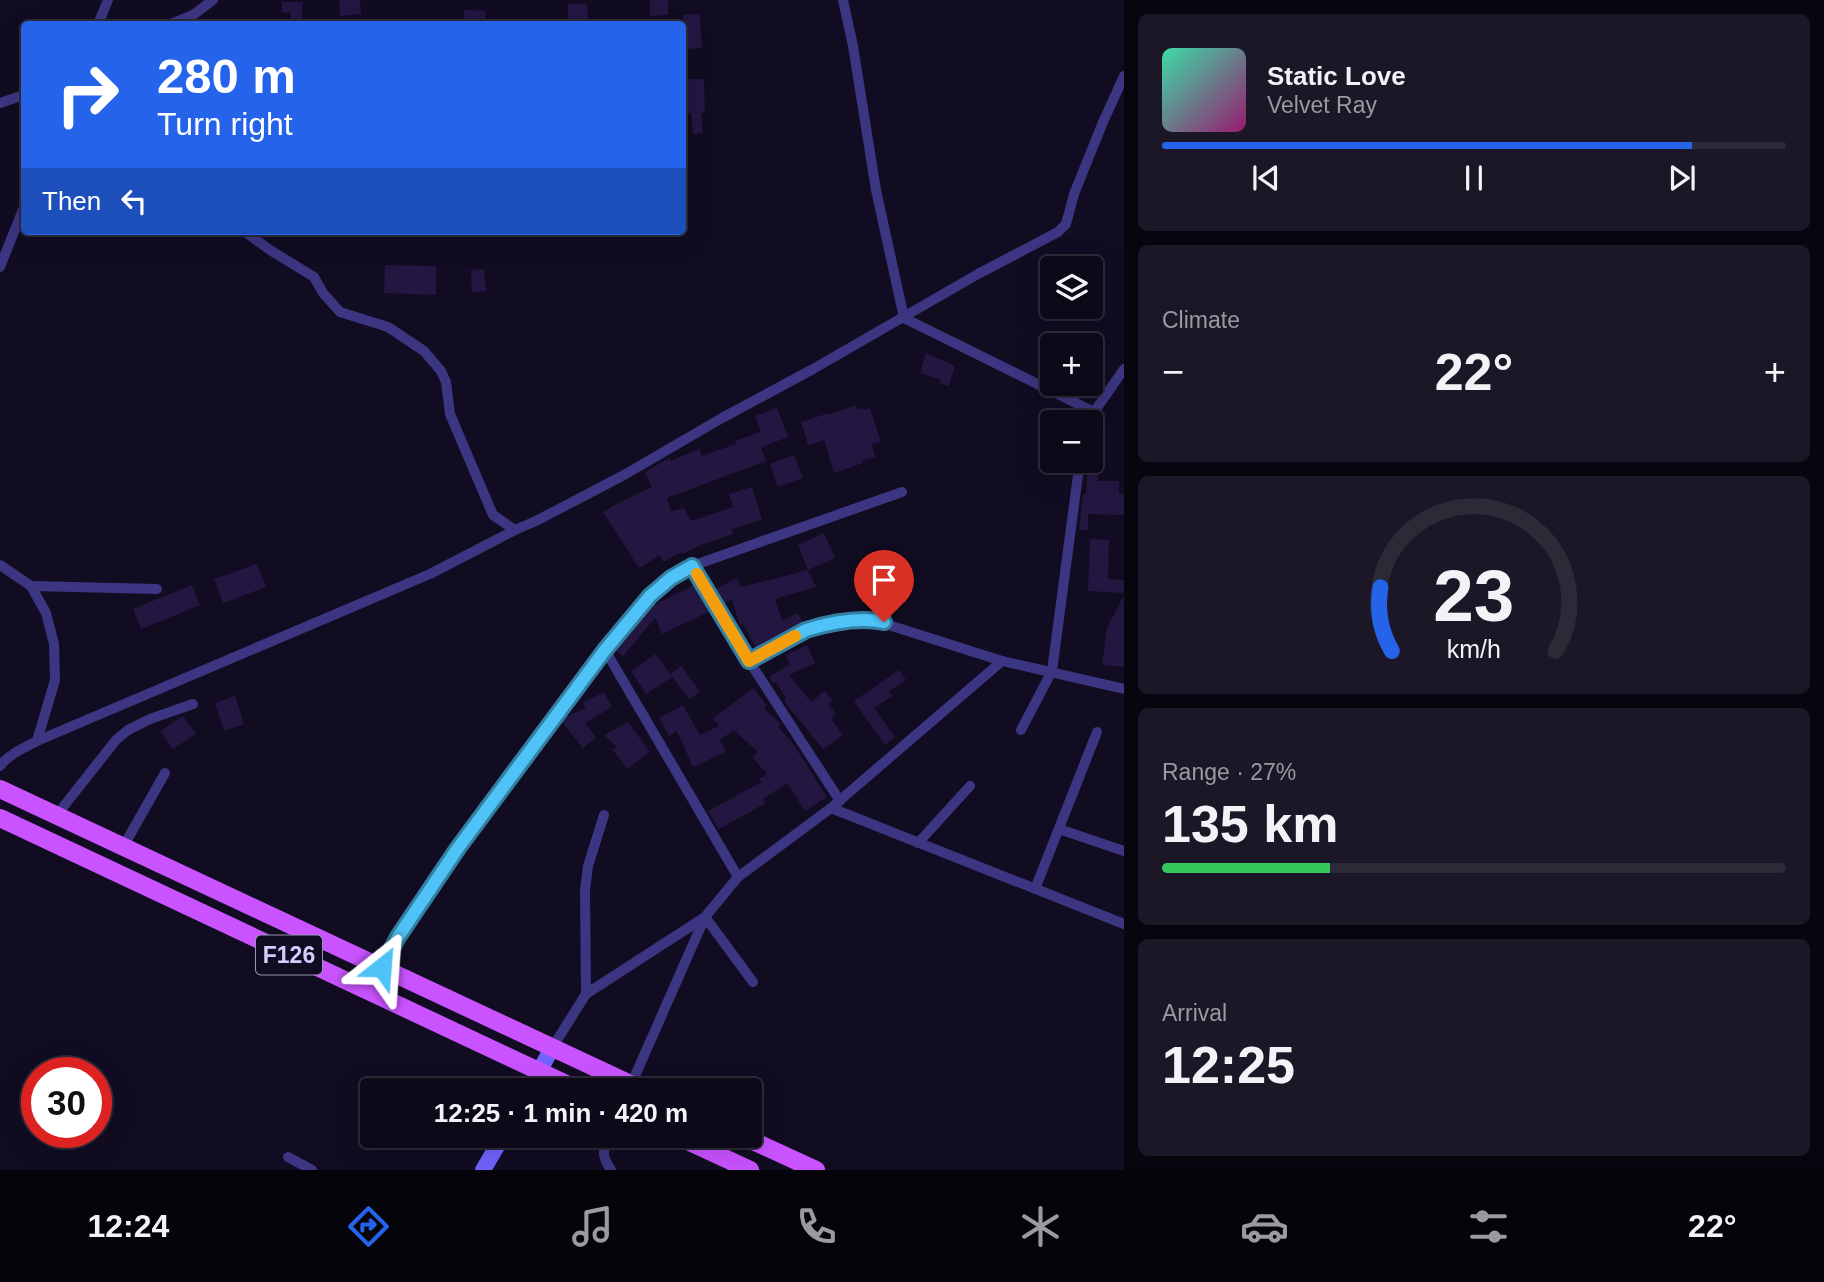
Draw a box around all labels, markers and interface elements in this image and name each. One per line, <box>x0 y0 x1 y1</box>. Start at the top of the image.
icon: right <box>42 49 133 140</box>
text: 280 m <box>157 49 296 103</box>
text: Static Love <box>1267 61 1406 91</box>
text: Velvet Ray <box>1267 92 1377 118</box>
text: Turn right <box>157 106 293 142</box>
icon: previous <box>1247 159 1285 197</box>
icon: pause <box>1455 159 1493 197</box>
icon: next <box>1663 159 1701 197</box>
icon: left <box>115 182 153 220</box>
text: Then <box>42 186 101 216</box>
map controls <box>1040 256 1103 473</box>
button: layers <box>1040 256 1103 319</box>
text: Climate <box>1162 307 1240 333</box>
button: + <box>1040 333 1103 396</box>
text: 22° <box>1435 343 1513 401</box>
text: − <box>1162 351 1184 393</box>
text: + <box>1764 351 1786 393</box>
button: − <box>1040 410 1103 473</box>
pin <box>854 550 914 622</box>
text: 23 <box>1434 555 1514 636</box>
icon: arrive <box>865 561 903 599</box>
text: km/h <box>1447 635 1501 663</box>
text: Range · 27% <box>1162 759 1296 785</box>
text: 135 km <box>1162 795 1338 853</box>
position arrow <box>345 930 419 1004</box>
road number: F126 <box>256 936 322 974</box>
text: Arrival <box>1162 1000 1227 1026</box>
text: 12:25 <box>1162 1036 1295 1094</box>
speed limit sign: 30 <box>21 1057 112 1148</box>
text: 12:25 · 1 min · 420 m <box>434 1098 688 1128</box>
icon: directions <box>344 1202 393 1251</box>
icon: music <box>568 1202 617 1251</box>
icon: phone <box>792 1202 841 1251</box>
icon: climate <box>1016 1202 1065 1251</box>
icon: car <box>1240 1202 1289 1251</box>
icon: filters <box>1464 1202 1513 1251</box>
text: 12:24 <box>87 1208 169 1244</box>
text: 22° <box>1688 1208 1737 1244</box>

